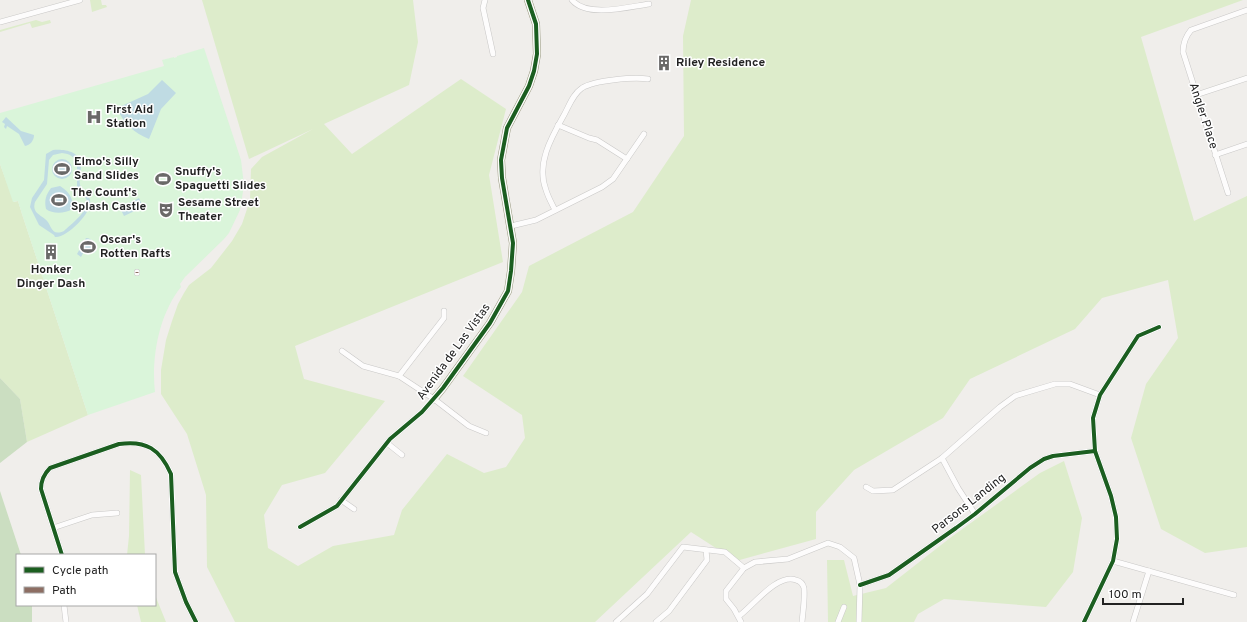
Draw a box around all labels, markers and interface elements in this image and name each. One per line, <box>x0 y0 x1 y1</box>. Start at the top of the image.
building icon: Riley Residence <box>655 54 673 72</box>
place label: Riley Residence <box>676 55 765 71</box>
street label: Angler Place <box>1185 81 1221 151</box>
place label: First Aid Station <box>106 102 153 132</box>
hospital icon: First Aid Station <box>85 108 103 126</box>
place label: Elmo's Silly Sand Slides <box>74 154 139 184</box>
sports icon: Elmo's Silly Sand Slides <box>53 160 71 178</box>
place label: Snuffy's Spaguetti Slides <box>175 164 266 194</box>
sports icon: Snuffy's Spaguetti Slides <box>154 170 172 188</box>
place label: The Count's Splash Castle <box>71 185 147 215</box>
sports icon: The Count's Splash Castle <box>50 191 68 209</box>
place label: Sesame Street Theater <box>178 195 259 225</box>
theatre icon: Sesame Street Theater <box>157 201 175 219</box>
place label: Oscar's Rotten Rafts <box>100 232 171 262</box>
sports icon: Oscar's Rotten Rafts <box>79 238 97 256</box>
building icon: Honker Dinger Dash <box>42 243 60 261</box>
place label: Honker Dinger Dash <box>17 262 85 292</box>
street label: Avenida de Las Vistas <box>414 301 494 403</box>
street label: Parsons Landing <box>929 470 1009 538</box>
legend <box>16 554 156 606</box>
text: Cycle path <box>52 563 109 579</box>
scale bar <box>1103 580 1183 606</box>
text: Path <box>52 583 77 599</box>
text: 100 m <box>1109 587 1142 603</box>

